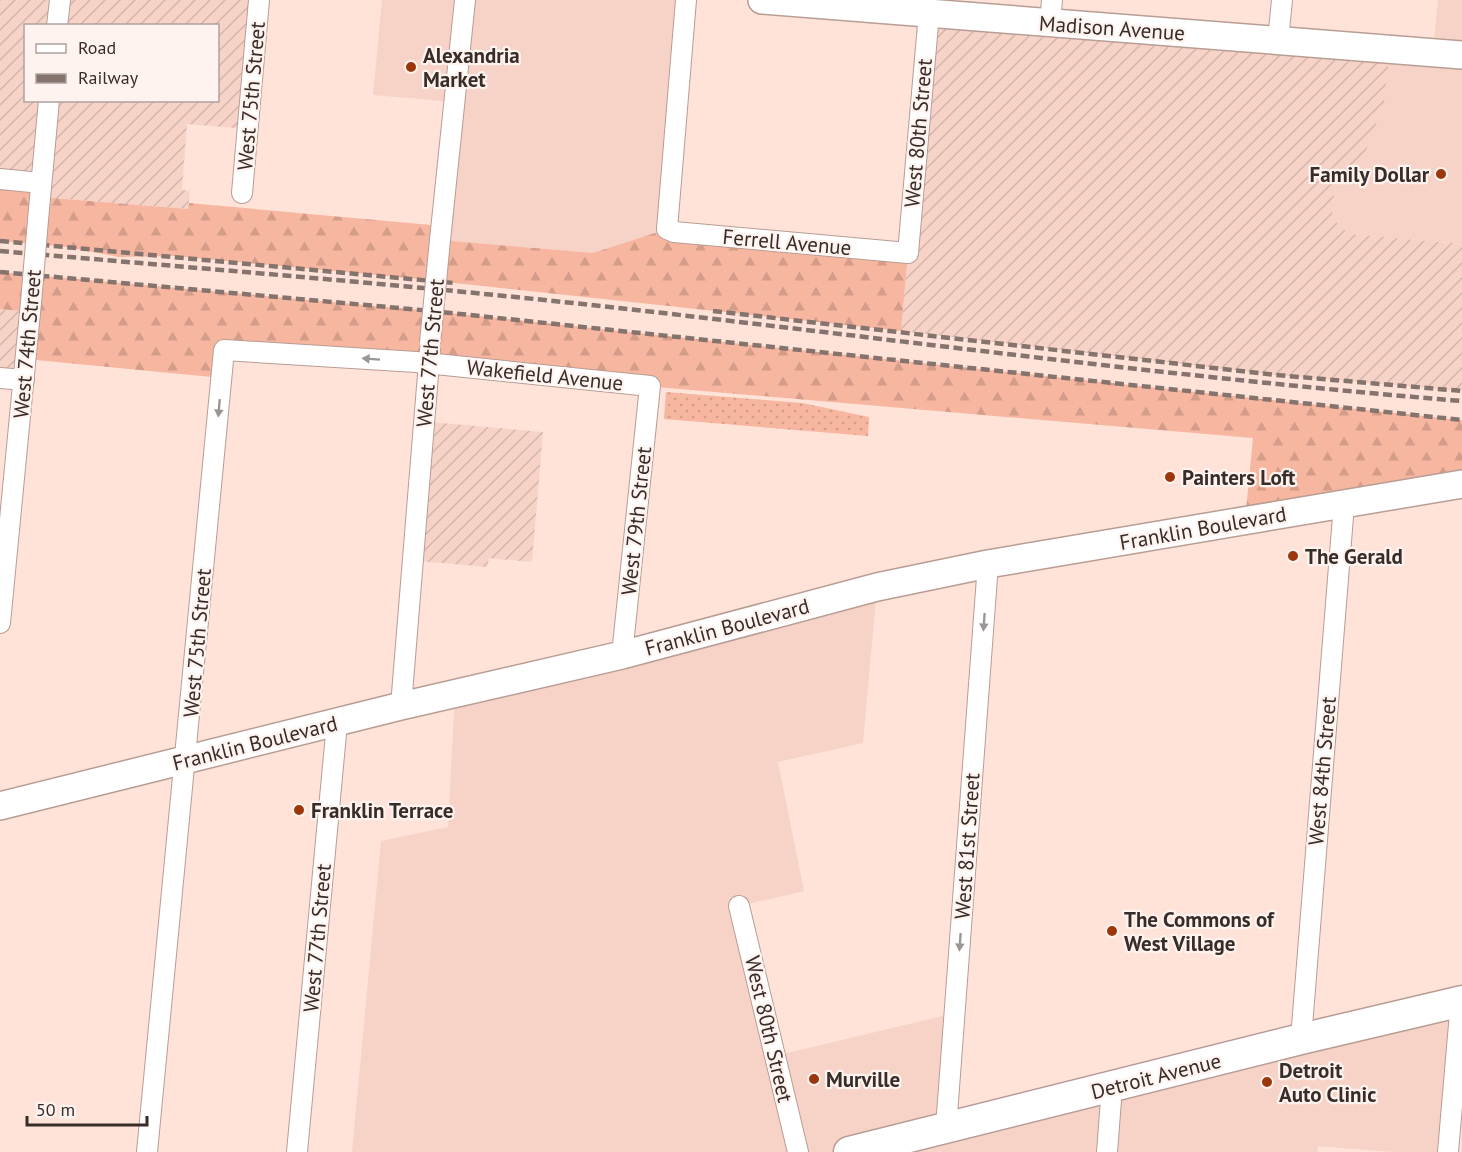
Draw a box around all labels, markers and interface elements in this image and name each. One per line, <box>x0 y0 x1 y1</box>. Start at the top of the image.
street label: Madison Avenue <box>1038 9 1186 47</box>
street label: West 75th Street <box>231 20 271 172</box>
legend <box>24 24 219 102</box>
text: Road <box>78 36 116 59</box>
place label: Alexandria Market <box>423 42 520 93</box>
street label: West 80th Street <box>898 57 938 209</box>
marker: Alexandria Market <box>404 60 418 74</box>
text: Railway <box>78 66 139 89</box>
place label: Family Dollar <box>1310 161 1430 188</box>
marker: Family Dollar <box>1434 167 1448 181</box>
street label: Ferrell Avenue <box>721 223 853 261</box>
street label: West 74th Street <box>7 268 47 420</box>
street label: West 77th Street <box>410 278 450 428</box>
street label: Wakefield Avenue <box>465 353 625 397</box>
one-way arrow <box>361 355 380 364</box>
one-way arrow <box>214 399 224 418</box>
street label: West 79th Street <box>615 445 657 597</box>
place label: Painters Loft <box>1182 464 1296 491</box>
marker: Painters Loft <box>1163 470 1177 484</box>
street label: Franklin Boulevard <box>1117 500 1289 556</box>
place label: The Gerald <box>1305 543 1403 570</box>
marker: The Gerald <box>1286 549 1300 563</box>
street label: West 75th Street <box>177 567 217 719</box>
street label: Franklin Boulevard <box>642 592 812 662</box>
one-way arrow <box>979 613 989 632</box>
street label: West 84th Street <box>1302 695 1342 847</box>
street label: Franklin Boulevard <box>170 709 340 777</box>
street label: West 81st Street <box>948 772 986 920</box>
place label: Franklin Terrace <box>311 797 454 824</box>
marker: Franklin Terrace <box>292 803 306 817</box>
street label: West 77th Street <box>297 863 337 1013</box>
place label: The Commons of West Village <box>1124 906 1275 957</box>
marker: The Commons of West Village <box>1105 924 1119 938</box>
one-way arrow <box>955 933 965 952</box>
street label: West 80th Street <box>739 953 799 1105</box>
street label: Detroit Avenue <box>1088 1047 1224 1105</box>
place label: Detroit Auto Clinic <box>1279 1057 1376 1108</box>
place label: Murville <box>826 1066 900 1093</box>
marker: Murville <box>807 1072 821 1086</box>
marker: Detroit Auto Clinic <box>1260 1075 1274 1089</box>
scale bar <box>27 1089 147 1127</box>
text: 50 m <box>36 1098 75 1121</box>

